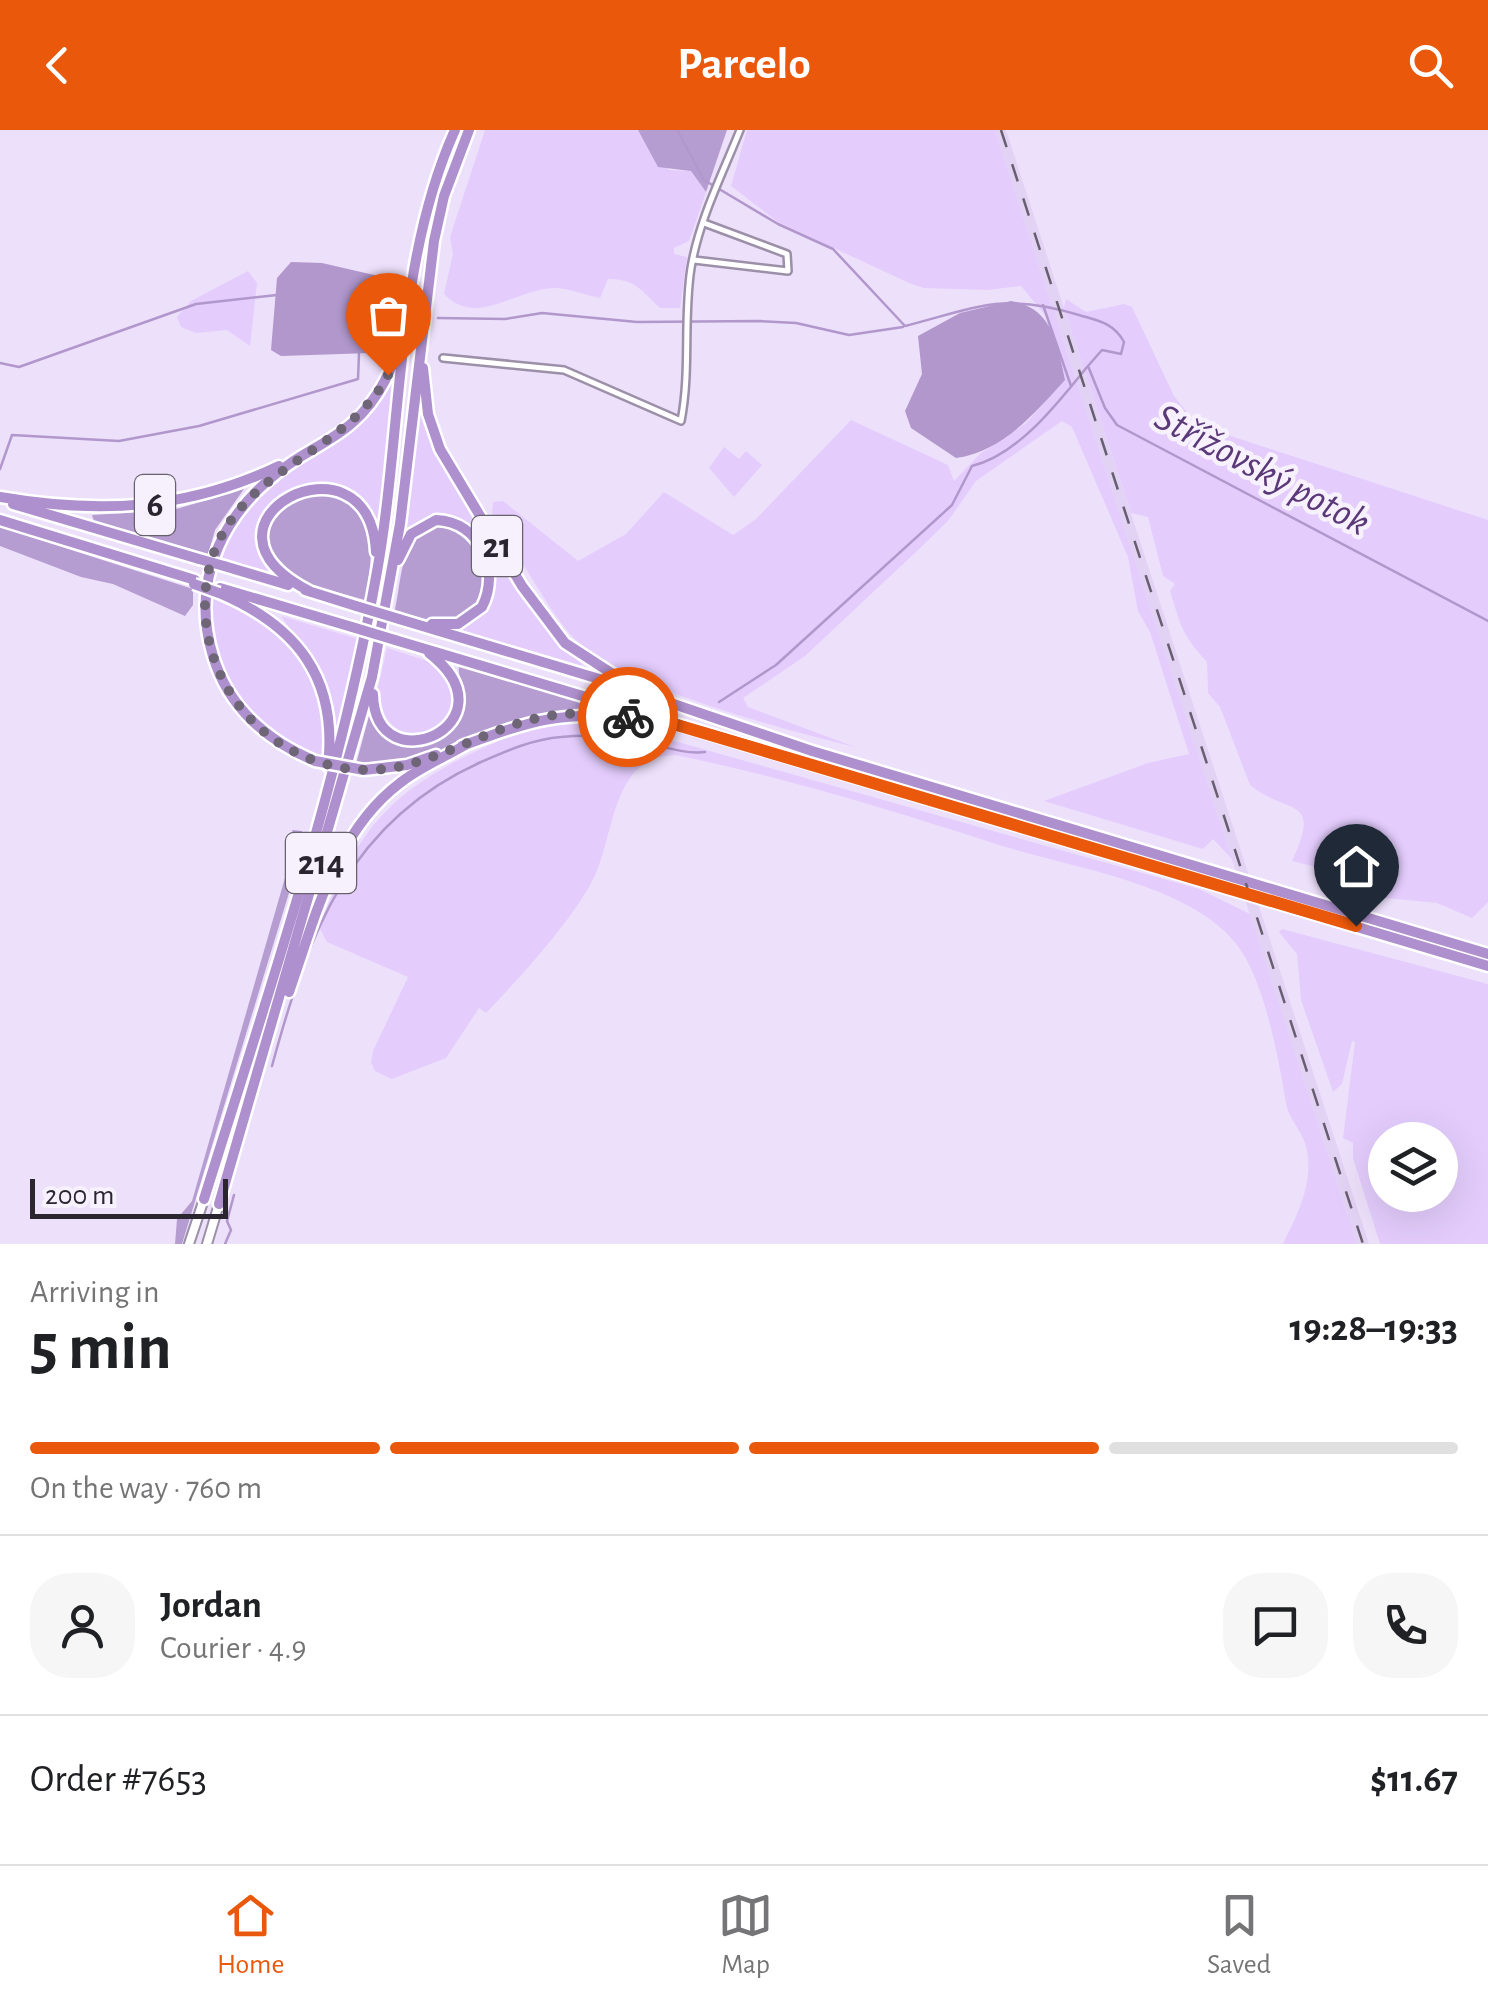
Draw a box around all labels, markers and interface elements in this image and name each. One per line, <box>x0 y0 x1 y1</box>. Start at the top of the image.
icon: back <box>30 38 85 93</box>
icon: search <box>1403 38 1458 93</box>
text: Parcelo <box>677 42 811 87</box>
pin <box>346 273 431 376</box>
icon: bag <box>361 288 416 343</box>
water label: Střížovský potok <box>1148 397 1376 543</box>
road number: 6 <box>135 475 175 535</box>
road number: 21 <box>472 516 522 576</box>
courier <box>578 667 678 767</box>
icon: bike <box>601 690 656 745</box>
pin <box>1314 824 1399 927</box>
road number: 214 <box>286 833 356 893</box>
icon: home <box>1329 839 1384 894</box>
map controls <box>1368 1122 1458 1212</box>
button: layers <box>1368 1122 1458 1212</box>
scale bar <box>30 1174 228 1218</box>
text: 200 m <box>45 1182 114 1210</box>
text: Arriving in <box>30 1276 159 1308</box>
text: 19:28–19:33 <box>1290 1310 1458 1348</box>
text: 5 min <box>30 1316 172 1381</box>
text: On the way · 760 m <box>30 1472 262 1504</box>
button: person <box>30 1573 135 1678</box>
button: chat <box>1223 1573 1328 1678</box>
button: phone <box>1353 1573 1458 1678</box>
text: Jordan <box>160 1587 262 1625</box>
text: Courier · 4.9 <box>160 1632 307 1664</box>
text: Order #7653 <box>30 1761 207 1799</box>
text: $11.67 <box>1370 1761 1458 1799</box>
tab: Home <box>217 1888 284 1982</box>
tab: Map <box>718 1888 773 1982</box>
tab: Saved <box>1207 1888 1271 1982</box>

